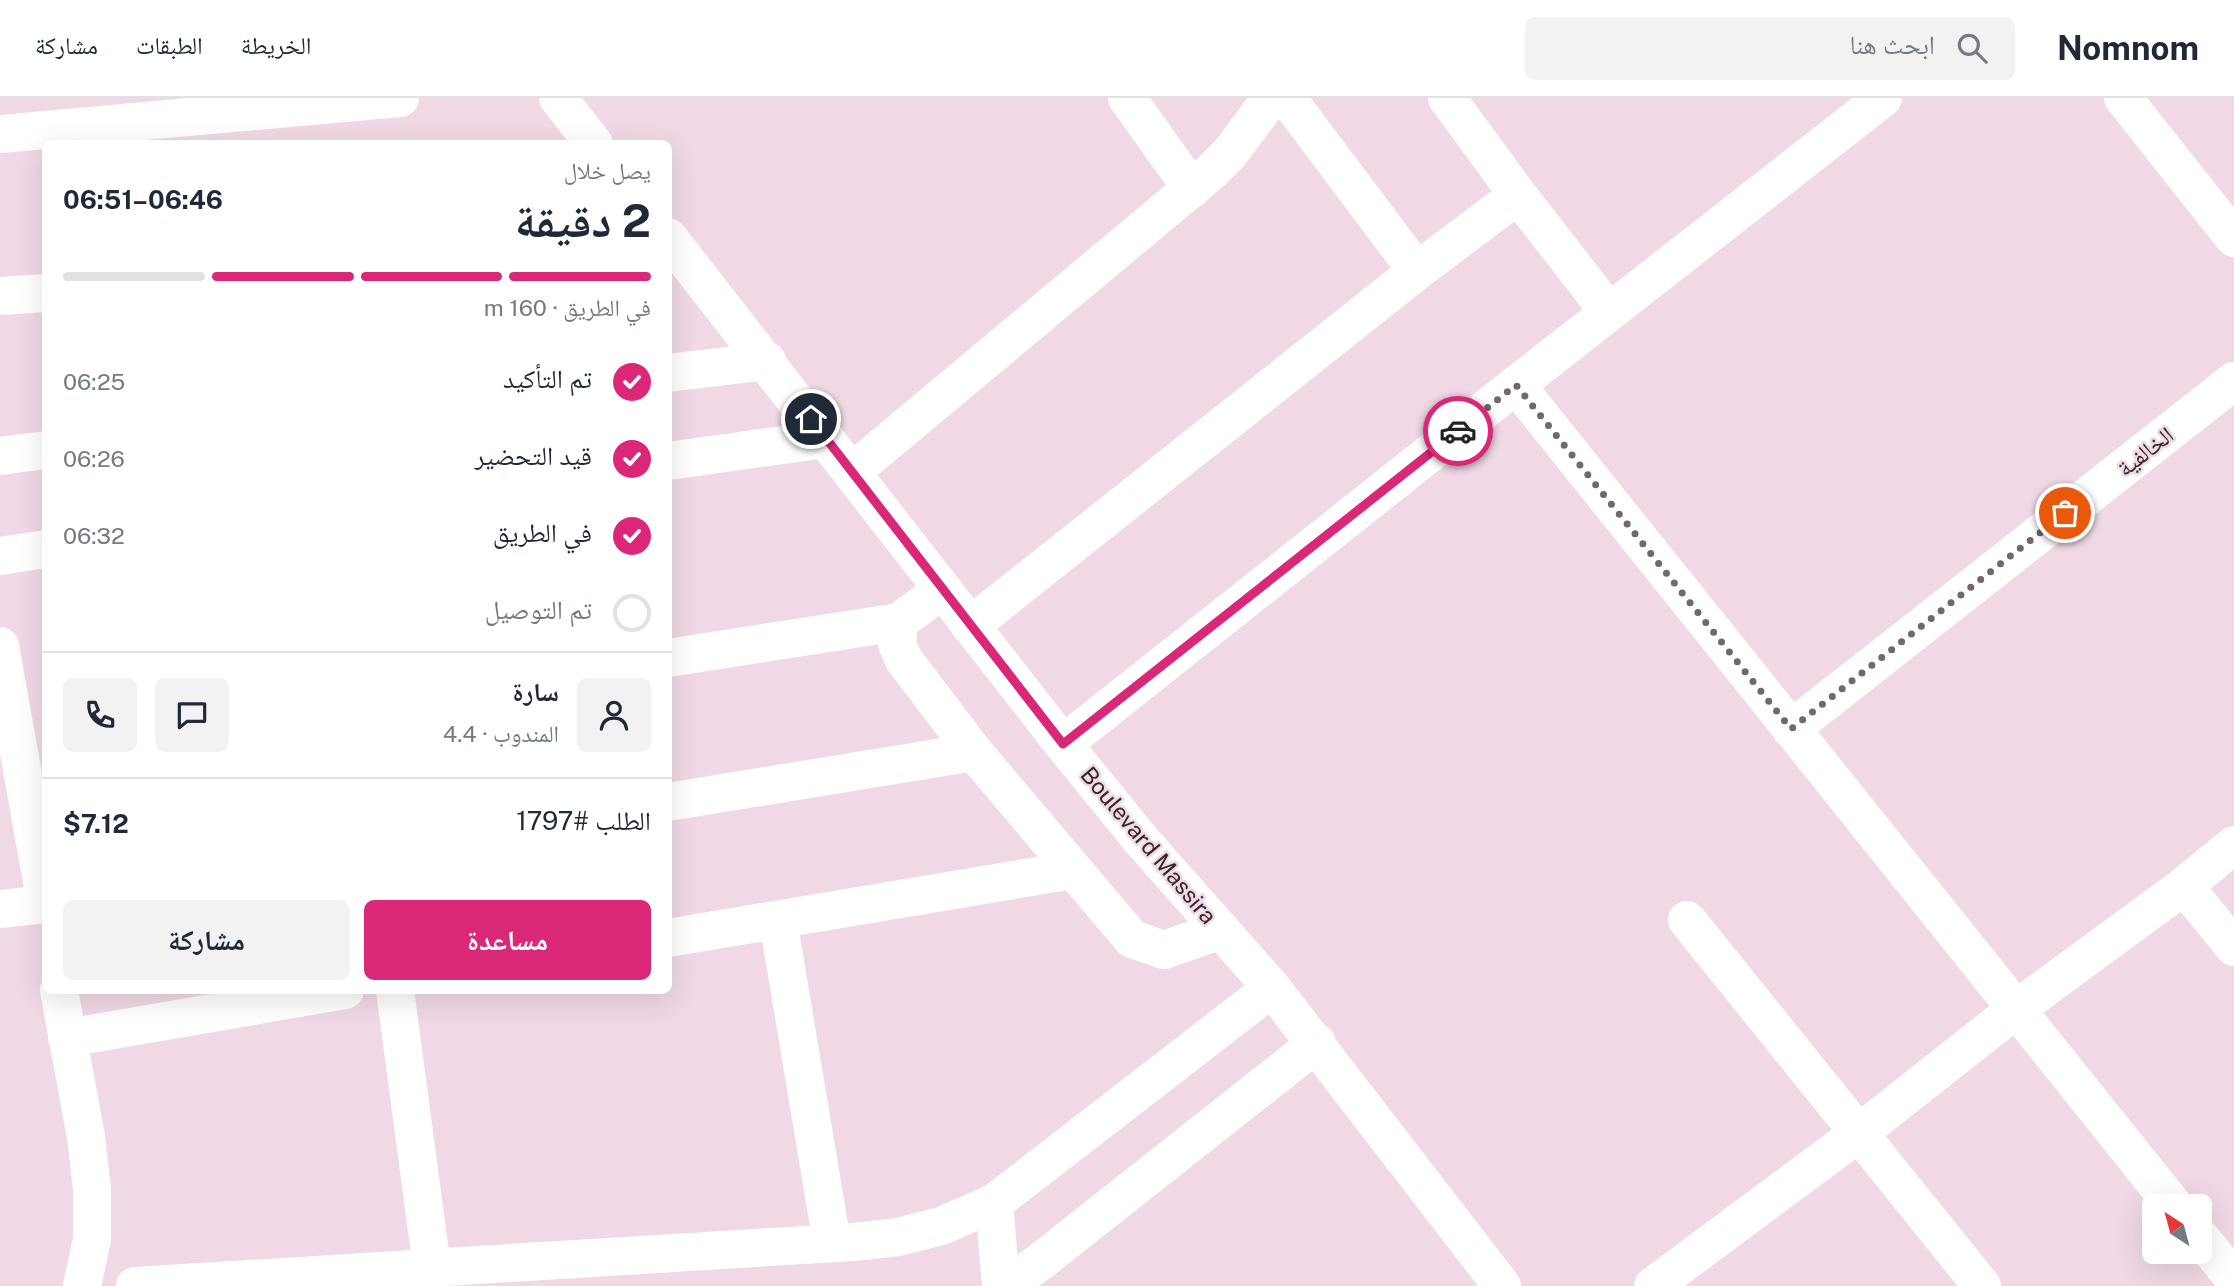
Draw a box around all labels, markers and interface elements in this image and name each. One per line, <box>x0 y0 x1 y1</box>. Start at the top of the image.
search box <box>1525 17 2015 80</box>
text: ابحث هنا <box>1849 29 1935 60</box>
icon: search <box>1953 29 1991 67</box>
text: Nomnom <box>2057 29 2199 67</box>
text: مشاركة <box>35 31 98 59</box>
text: الطبقات <box>136 31 203 59</box>
text: الخريطة <box>241 31 311 59</box>
text: يصل خلال <box>564 157 651 184</box>
text: 06:46–06:51 <box>63 184 223 215</box>
text: 2 دقيقة <box>515 193 651 247</box>
text: في الطريق · 160 m <box>484 294 651 321</box>
text: تم التأكيد <box>503 363 592 394</box>
icon: check <box>613 363 651 401</box>
text: 06:25 <box>63 368 125 395</box>
pin <box>781 389 841 449</box>
courier <box>1423 396 1493 466</box>
icon: home <box>792 400 830 438</box>
icon: car <box>1439 412 1477 450</box>
street label: الخالفية <box>2111 421 2179 482</box>
text: قيد التحضير <box>475 440 592 471</box>
icon: check <box>613 440 651 478</box>
text: 06:26 <box>63 445 125 472</box>
pin <box>2035 483 2095 543</box>
icon: bag <box>2046 494 2084 532</box>
text: في الطريق <box>493 517 592 548</box>
icon: check <box>613 517 651 555</box>
text: 06:32 <box>63 522 125 549</box>
text: تم التوصيل <box>485 594 592 625</box>
text: سارة <box>512 676 559 707</box>
button: phone <box>63 678 137 752</box>
button: chat <box>155 678 229 752</box>
button: person <box>577 678 651 752</box>
text: المندوب · 4.4 <box>443 720 559 747</box>
street label: Boulevard Massira <box>1075 761 1223 929</box>
text: الطلب #1797 <box>516 805 651 836</box>
text: $7.12 <box>63 808 129 839</box>
button: مشاركة <box>63 900 350 980</box>
button: مساعدة <box>364 900 651 980</box>
north arrow <box>2142 1194 2212 1264</box>
map controls <box>2142 1194 2212 1264</box>

